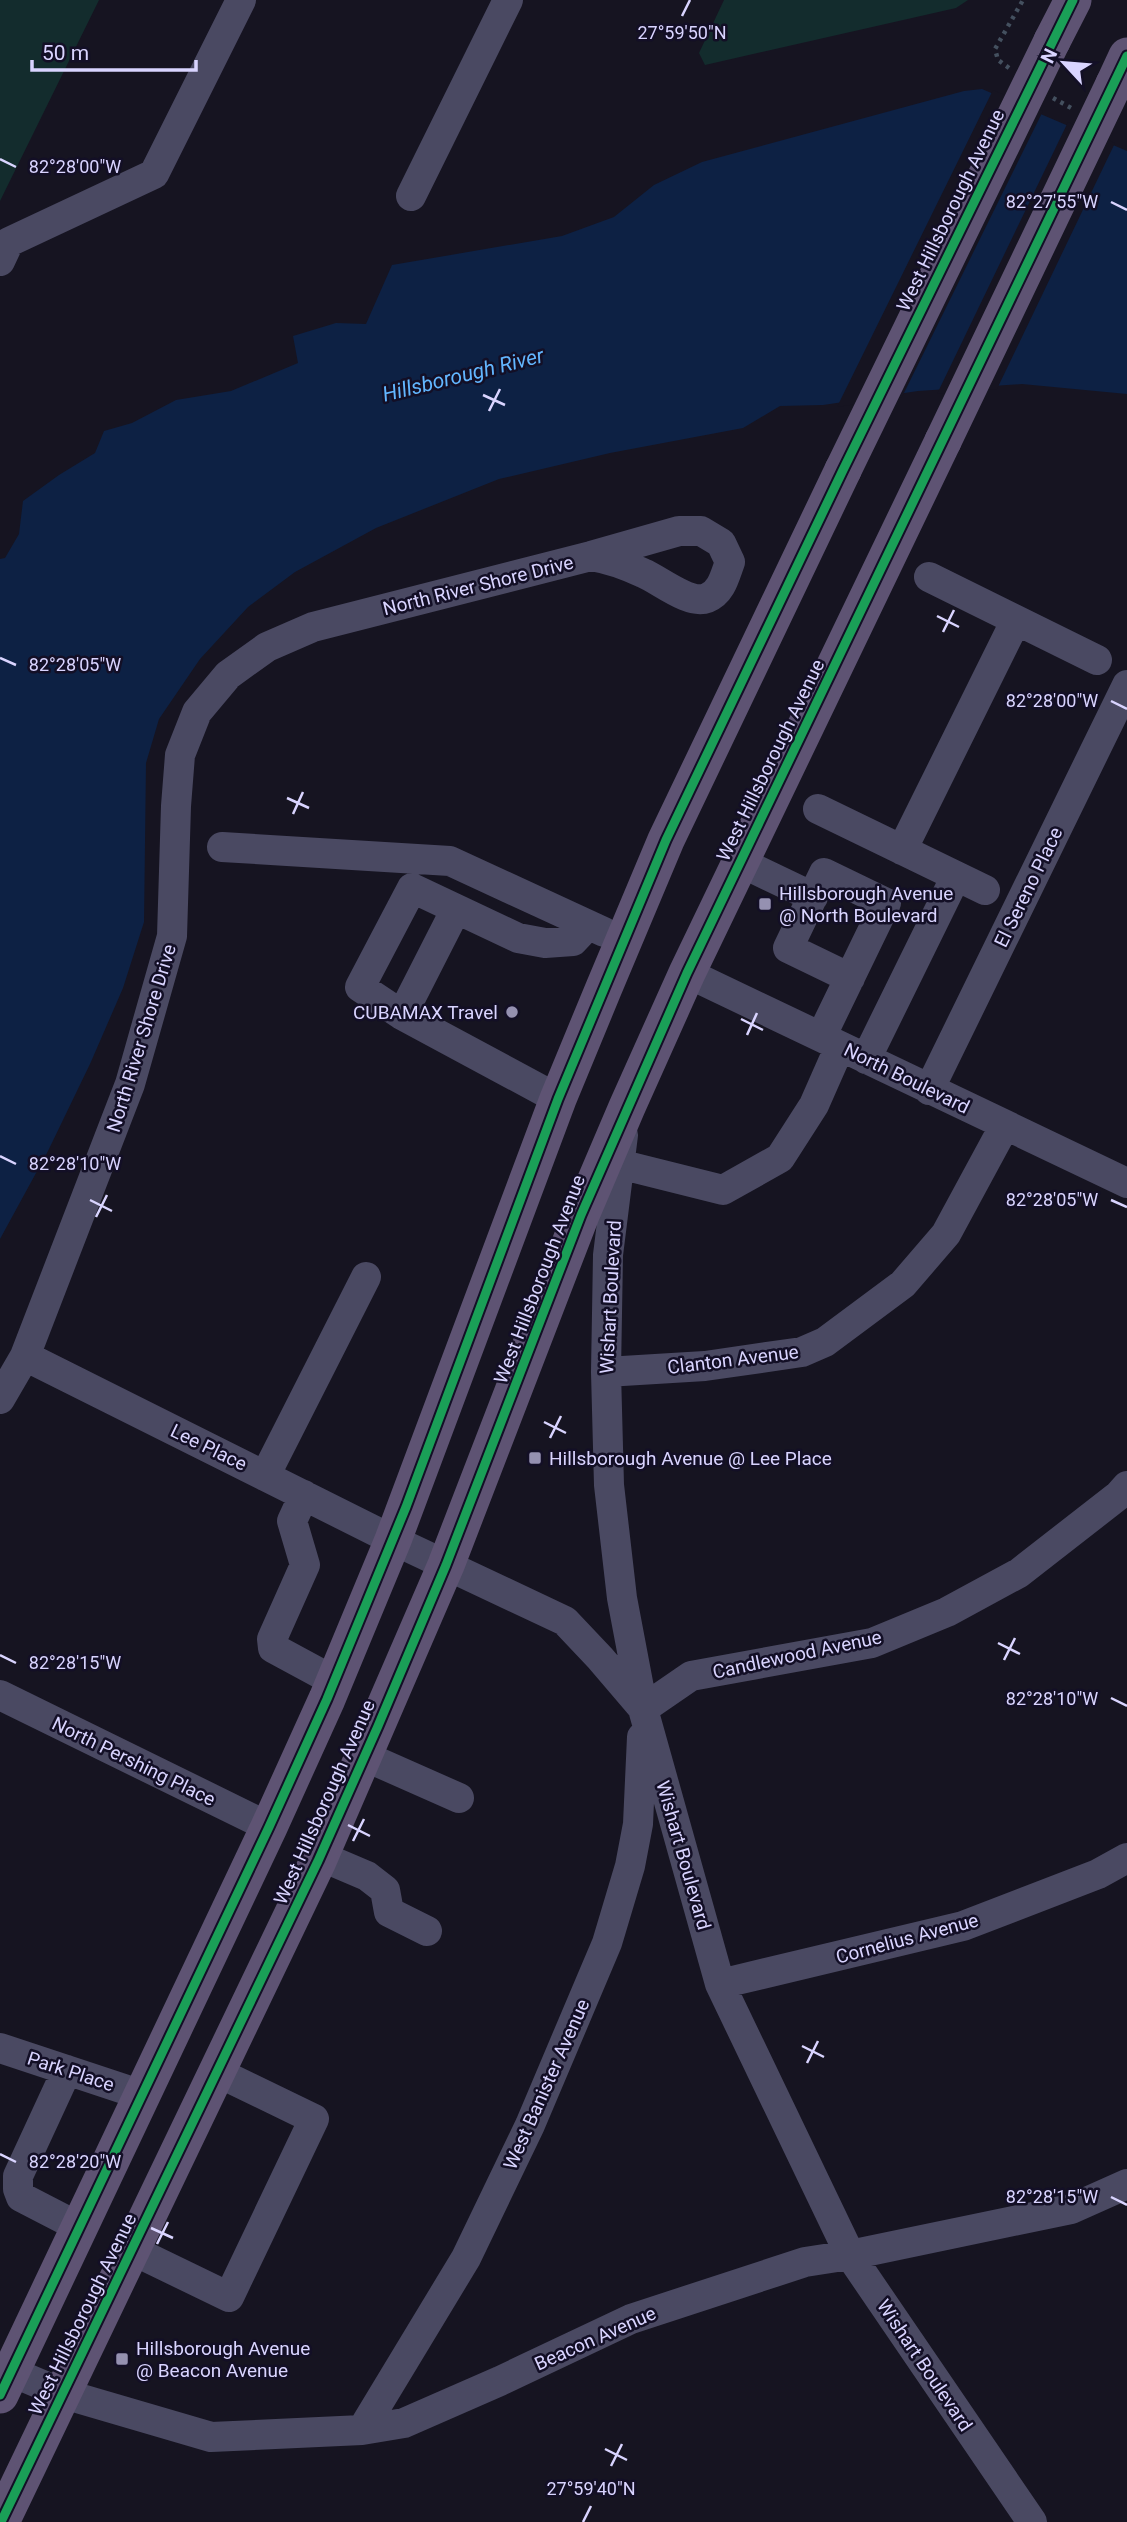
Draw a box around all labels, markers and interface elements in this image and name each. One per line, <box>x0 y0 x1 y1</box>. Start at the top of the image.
text: 27°59'50"N <box>637 22 727 43</box>
scale bar <box>32 28 196 72</box>
north arrow <box>1029 28 1099 98</box>
text: 50 m <box>42 41 89 65</box>
text: N <box>1036 45 1062 67</box>
street label: West Hillsborough Avenue <box>892 106 1009 315</box>
text: 82°28'00"W <box>29 156 121 177</box>
text: 82°27'55"W <box>1006 191 1098 212</box>
water label: Hillsborough River <box>380 343 547 407</box>
street label: North River Shore Drive <box>380 551 576 620</box>
text: 82°28'05"W <box>29 654 121 675</box>
street label: West Hillsborough Avenue <box>712 656 829 865</box>
text: 82°28'00"W <box>1006 690 1098 711</box>
street label: El Sereno Place <box>989 823 1067 951</box>
place label: Hillsborough Avenue @ North Boulevard <box>779 882 953 927</box>
marker: Hillsborough Avenue @ North Boulevard <box>757 896 773 912</box>
street label: North River Shore Drive <box>102 941 181 1135</box>
place label: CUBAMAX Travel <box>353 1001 498 1024</box>
marker: CUBAMAX Travel <box>504 1004 520 1020</box>
street label: North Boulevard <box>840 1038 973 1119</box>
text: 82°28'10"W <box>29 1153 121 1174</box>
street label: West Hillsborough Avenue <box>489 1172 590 1387</box>
text: 82°28'05"W <box>1006 1189 1098 1210</box>
street label: Wishart Boulevard <box>595 1220 626 1375</box>
street label: Clanton Avenue <box>666 1340 800 1379</box>
street label: Lee Place <box>167 1419 251 1476</box>
place label: Hillsborough Avenue @ Lee Place <box>549 1447 832 1470</box>
marker: Hillsborough Avenue @ Lee Place <box>527 1450 543 1466</box>
street label: Candlewood Avenue <box>711 1625 884 1684</box>
text: 82°28'15"W <box>29 1652 121 1673</box>
text: 82°28'10"W <box>1006 1688 1098 1709</box>
street label: West Hillsborough Avenue <box>269 1696 380 1908</box>
street label: North Pershing Place <box>48 1712 219 1811</box>
street label: Wishart Boulevard <box>651 1778 716 1932</box>
street label: Cornelius Avenue <box>833 1908 981 1969</box>
street label: West Banister Avenue <box>499 1995 594 2173</box>
street label: Park Place <box>25 2047 117 2096</box>
text: 82°28'20"W <box>29 2151 121 2172</box>
text: 82°28'15"W <box>1006 2186 1098 2207</box>
street label: West Hillsborough Avenue <box>24 2210 141 2419</box>
street label: Wishart Boulevard <box>872 2295 977 2436</box>
street label: Beacon Avenue <box>531 2301 659 2375</box>
place label: Hillsborough Avenue @ Beacon Avenue <box>136 2337 310 2382</box>
marker: Hillsborough Avenue @ Beacon Avenue <box>114 2351 130 2367</box>
text: 27°59'40"N <box>546 2478 636 2499</box>

